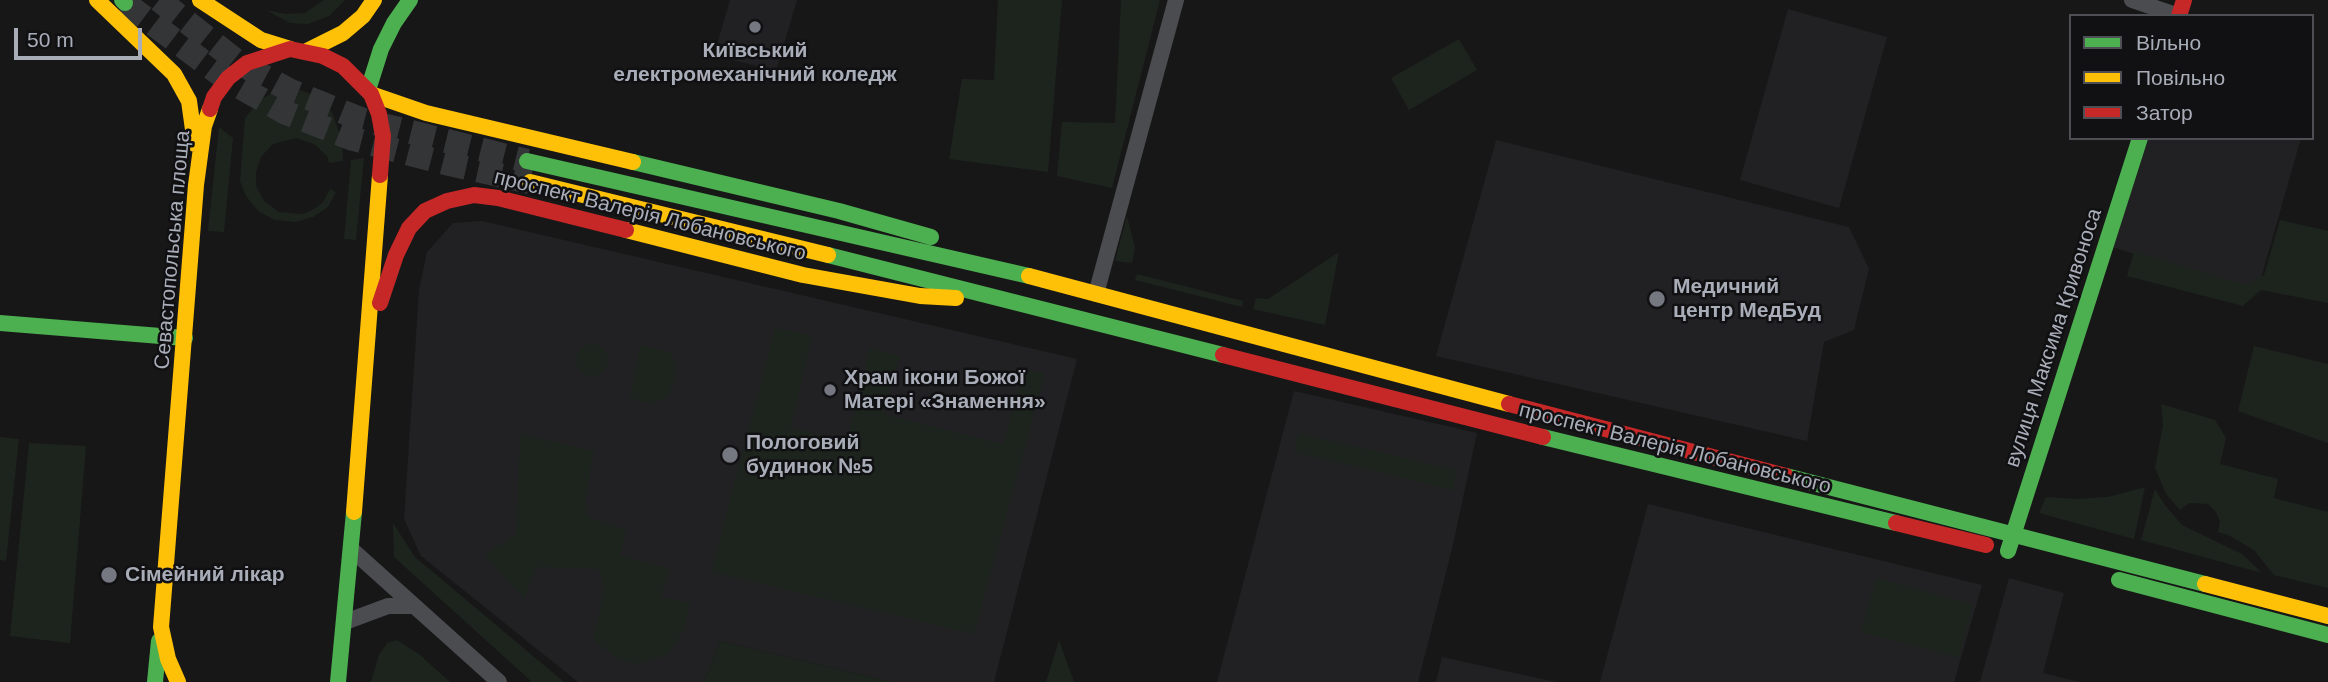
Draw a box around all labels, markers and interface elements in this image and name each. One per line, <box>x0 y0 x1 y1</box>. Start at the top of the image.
scale bar <box>18 14 145 58</box>
legend <box>2069 14 2314 140</box>
marker: Київський електромеханічний коледж <box>747 19 763 35</box>
text: 50 m <box>27 28 74 51</box>
text: Вільно <box>2136 31 2201 54</box>
place label: Київський електромеханічний коледж <box>613 38 897 88</box>
text: Повільно <box>2136 66 2225 89</box>
text: Затор <box>2136 101 2193 124</box>
street label: Севастопольська площа <box>150 129 196 371</box>
street label: проспект Валерія Лобановського <box>491 165 809 267</box>
street label: вулиця Максима Кривоноса <box>2000 205 2108 471</box>
place label: Медичний центр МедБуд <box>1673 274 1821 324</box>
marker: Медичний центр МедБуд <box>1647 289 1667 309</box>
place label: Храм ікони Божої Матері «Знамення» <box>844 365 1046 415</box>
marker: Храм ікони Божої Матері «Знамення» <box>822 382 838 398</box>
street label: проспект Валерія Лобановського <box>1516 398 1834 500</box>
place label: Пологовий будинок №5 <box>746 430 873 480</box>
marker: Пологовий будинок №5 <box>720 445 740 465</box>
place label: Сімейний лікар <box>125 562 285 588</box>
marker: Сімейний лікар <box>99 565 119 585</box>

